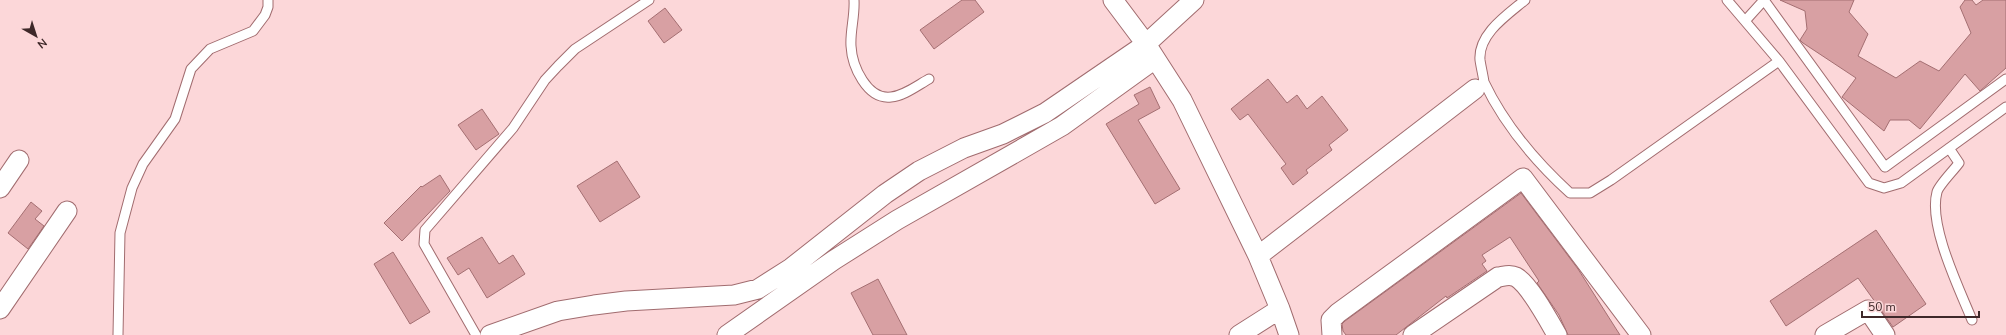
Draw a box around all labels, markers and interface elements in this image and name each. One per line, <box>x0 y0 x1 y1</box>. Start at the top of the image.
north arrow <box>16 16 56 56</box>
text: N <box>34 35 50 52</box>
scale bar <box>1862 293 1979 319</box>
text: 50 m <box>1868 299 1896 315</box>

